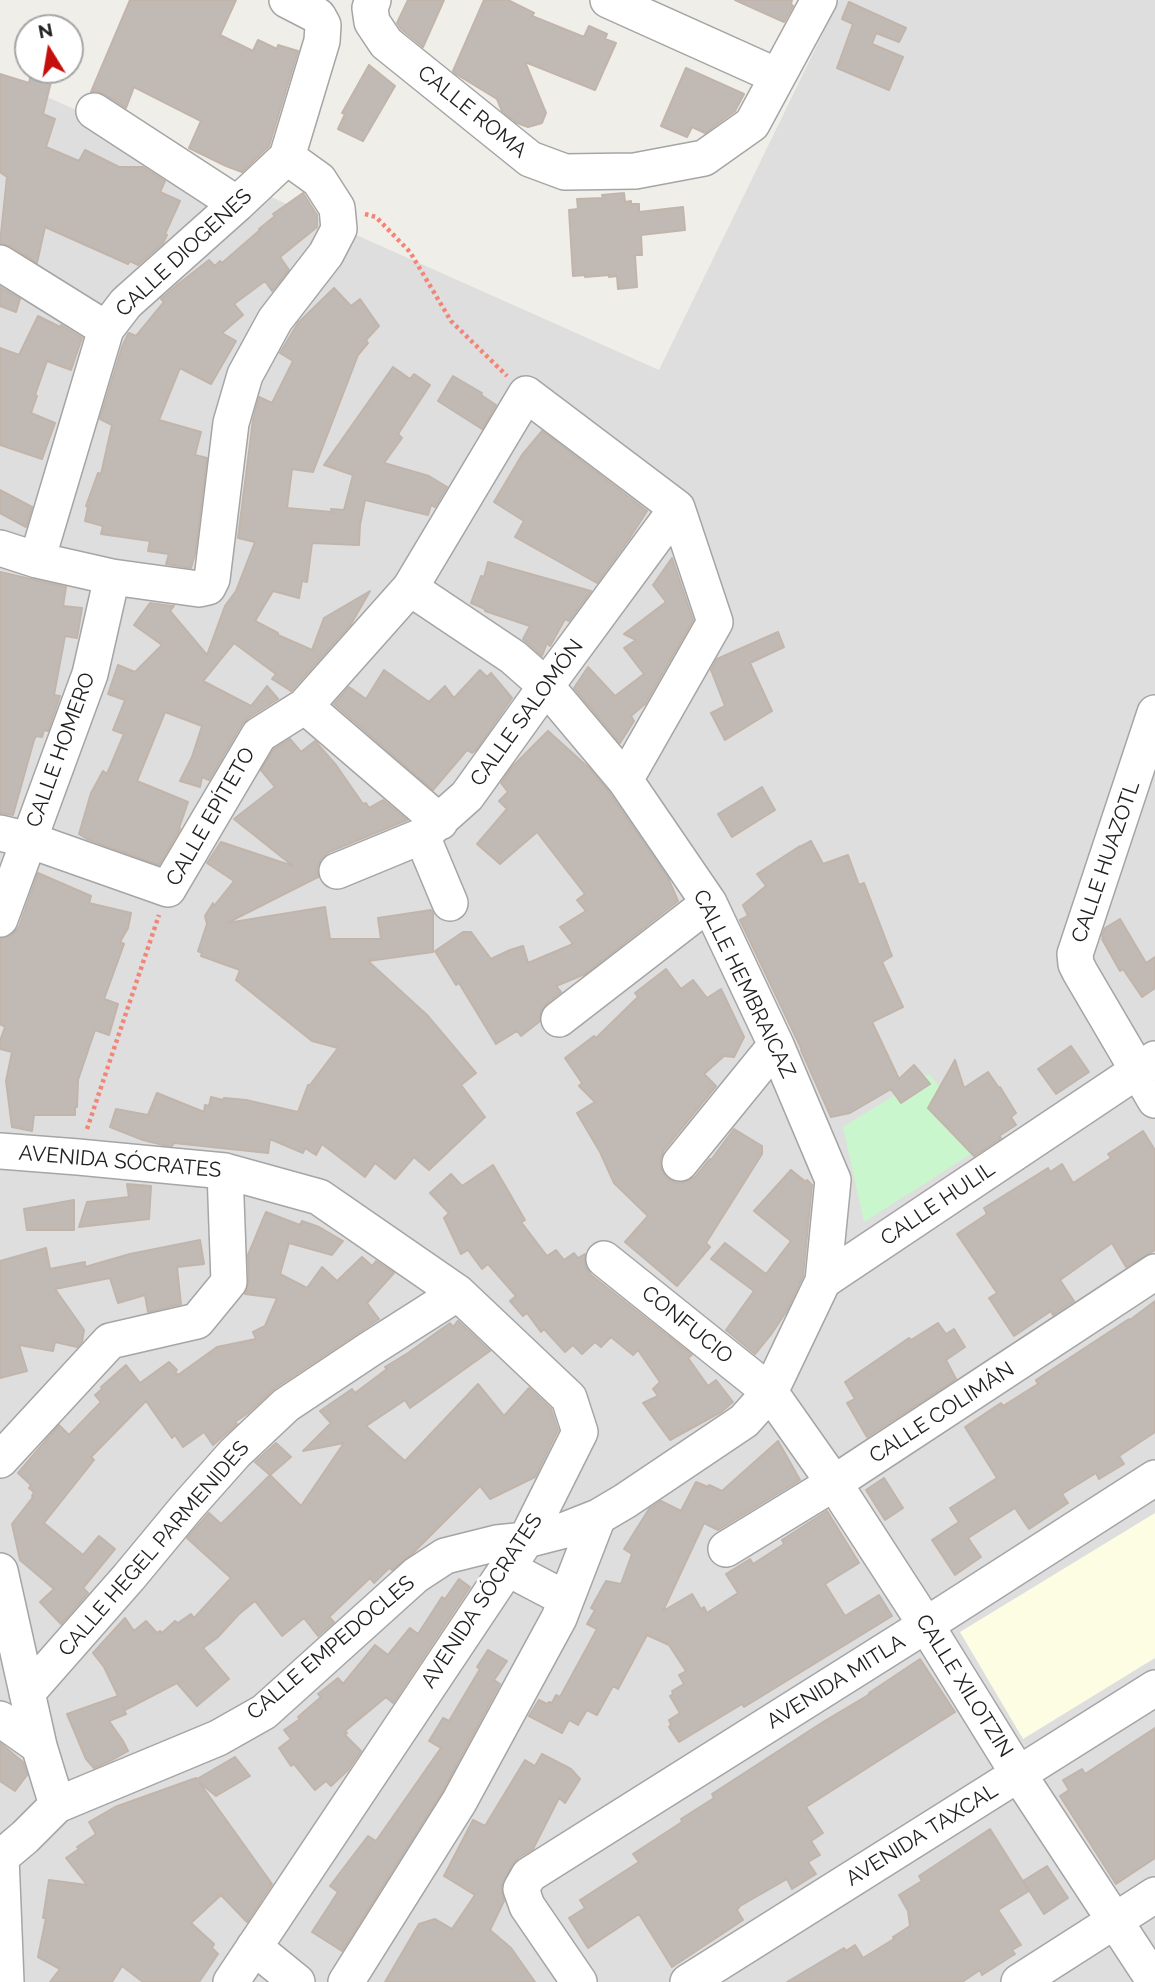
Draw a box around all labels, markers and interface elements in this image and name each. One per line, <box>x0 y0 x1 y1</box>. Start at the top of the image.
north arrow <box>14 14 84 84</box>
text: N <box>36 18 55 43</box>
street label: CALLE ROMA <box>412 60 532 164</box>
street label: CALLE DIOGENES <box>111 184 257 322</box>
street label: CALLE SALOMÓN <box>465 635 589 791</box>
street label: CALLE HOMERO <box>21 669 101 831</box>
street label: CALLE EPÍTETO <box>161 743 261 891</box>
street label: CALLE HUAZOTL <box>1067 778 1145 946</box>
street label: CALLE HEMBRAICAZ <box>687 886 801 1082</box>
street label: AVENIDA SÓCRATES <box>18 1141 222 1183</box>
street label: CALLE HULIL <box>876 1157 1000 1251</box>
street label: CONFUCIO <box>636 1281 738 1369</box>
street label: CALLE COLIMÁN <box>865 1357 1019 1469</box>
street label: CALLE HEGEL PARMENIDES <box>53 1436 255 1662</box>
street label: AVENIDA SÓCRATES <box>416 1509 548 1693</box>
street label: CALLE EMPEDOCLES <box>242 1571 420 1725</box>
street label: CALLE XILOTZIN <box>910 1610 1018 1762</box>
street label: AVENIDA MITLA <box>762 1629 910 1735</box>
street label: AVENIDA TAXCAL <box>841 1778 1003 1892</box>

